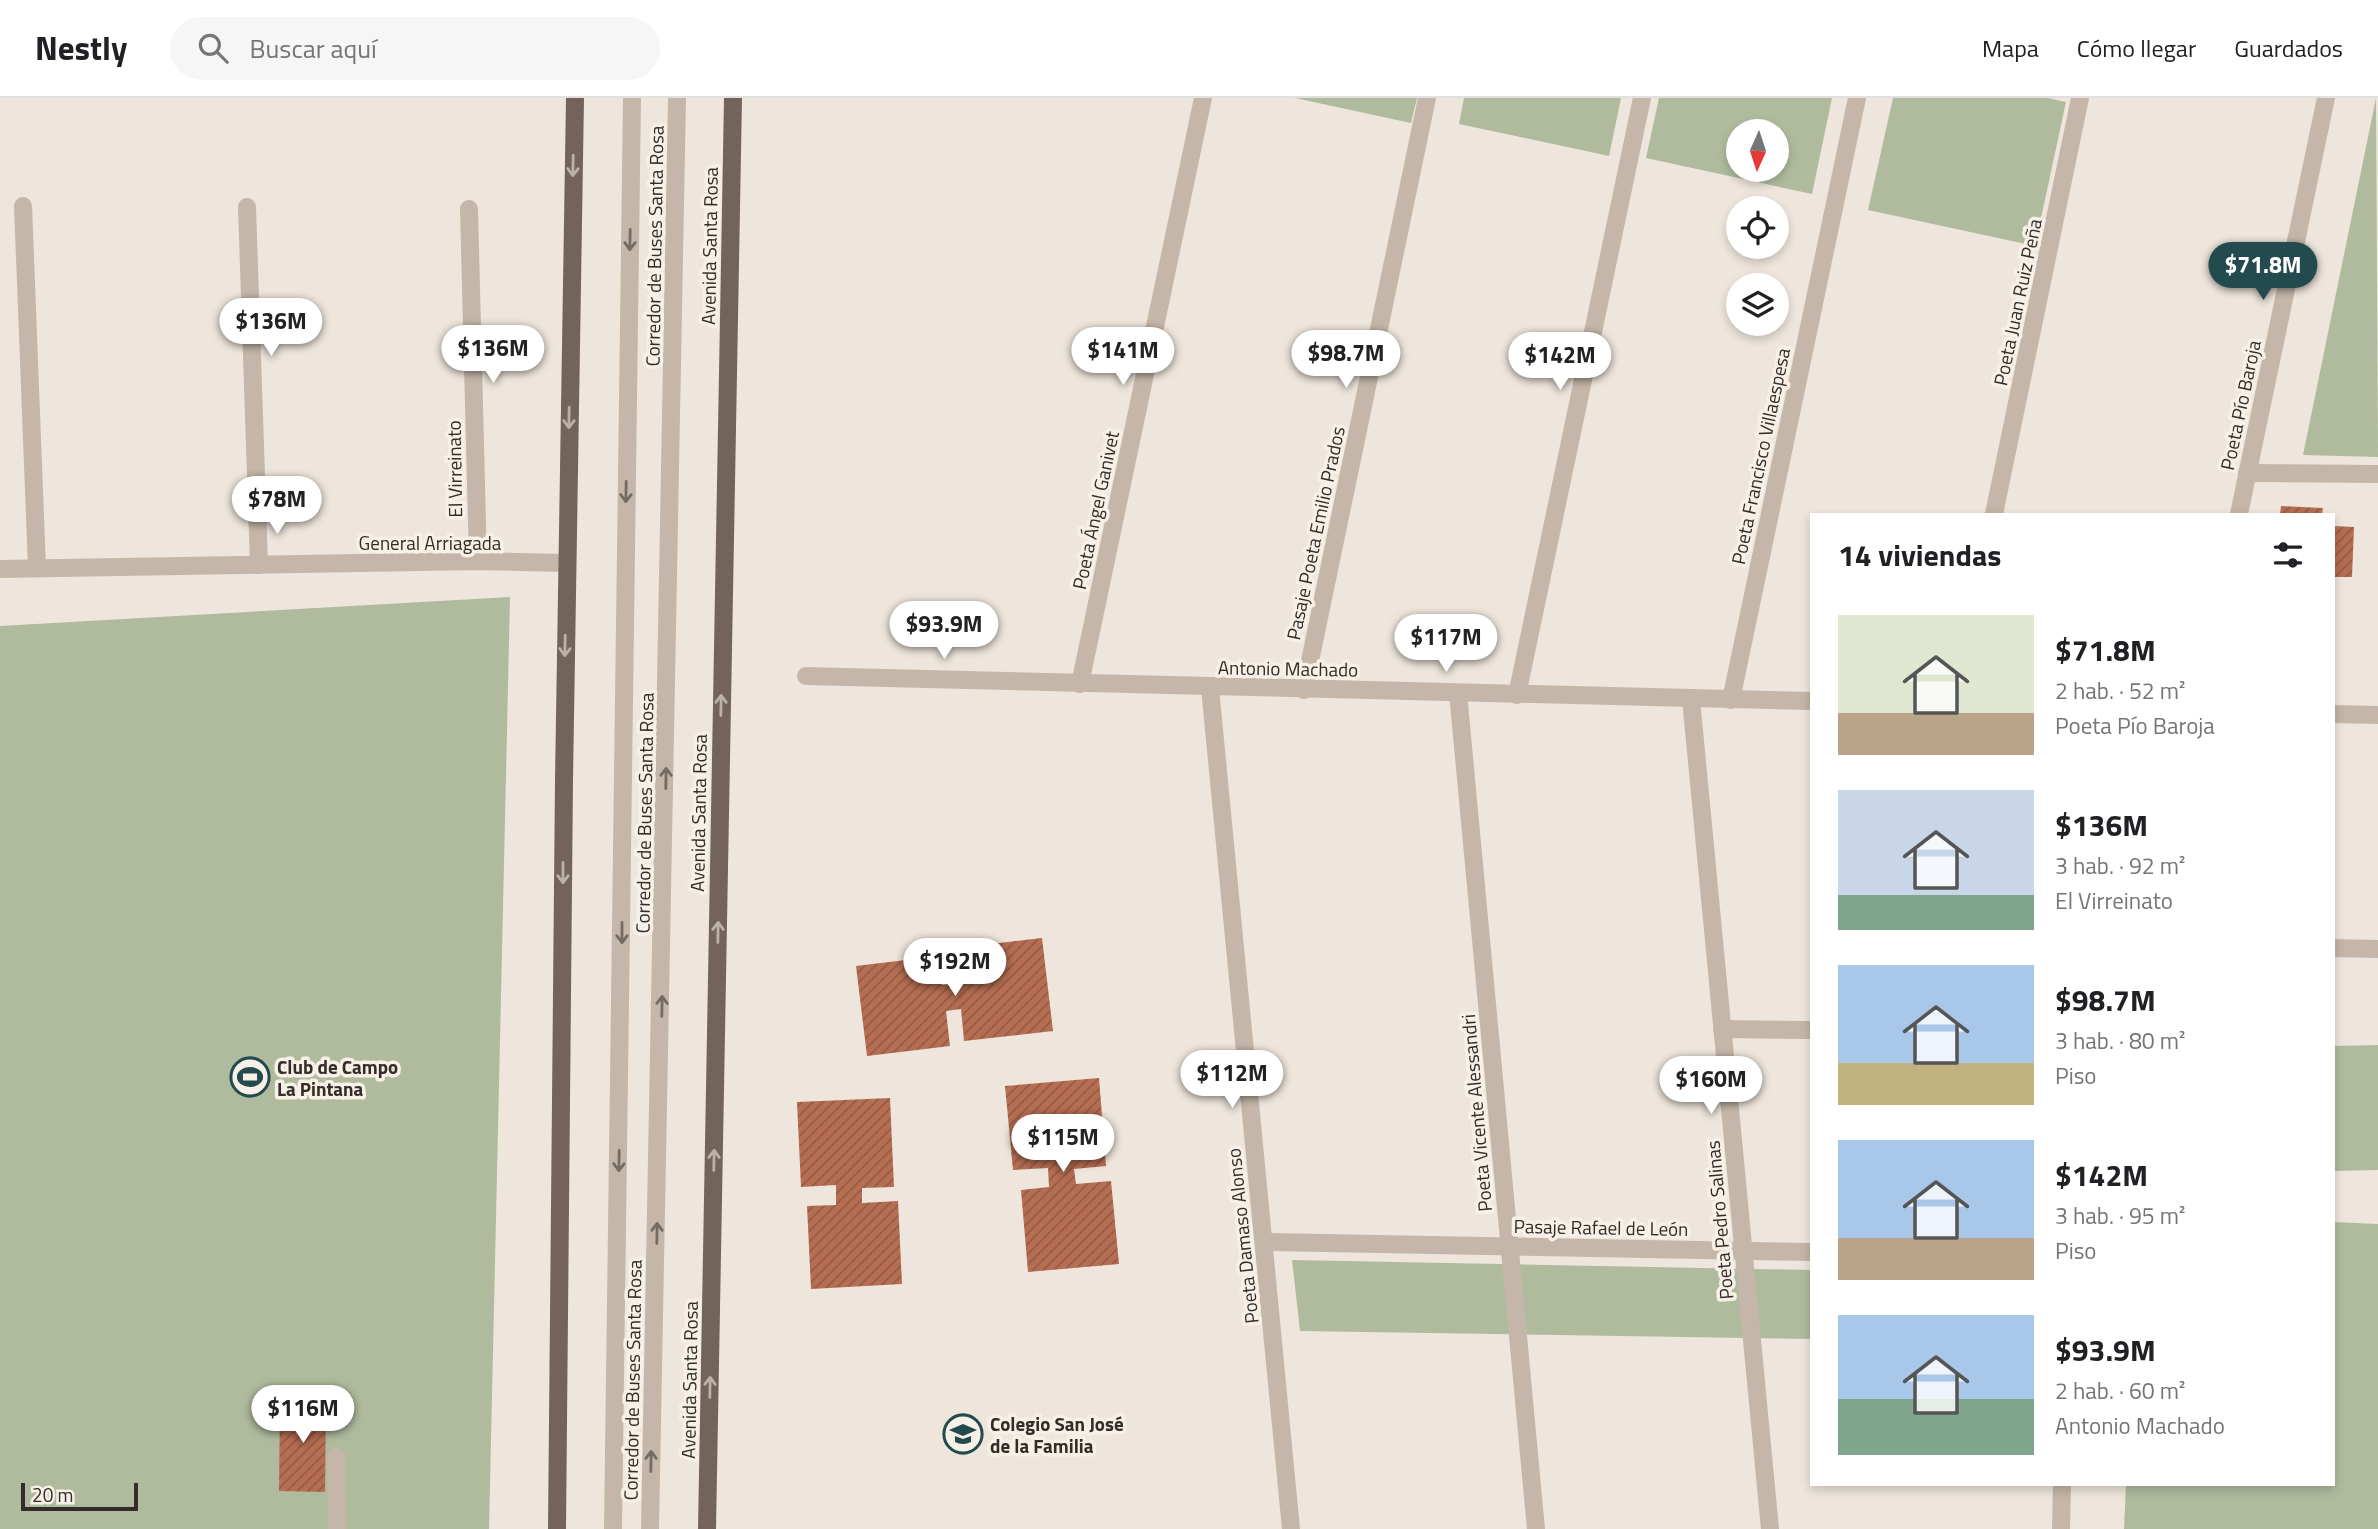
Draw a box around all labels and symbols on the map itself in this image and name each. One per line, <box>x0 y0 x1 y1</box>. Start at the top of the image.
north arrow <box>1726 119 1788 182</box>
street label: Corredor de Buses Santa Rosa <box>637 125 671 367</box>
one-way arrow <box>567 154 580 177</box>
street label: Avenida Santa Rosa <box>693 166 725 325</box>
street label: Poeta Juan Ruiz Peña <box>1985 215 2049 388</box>
one-way arrow <box>623 228 637 251</box>
pin: $71.8M <box>2206 242 2320 302</box>
pin: $136M <box>222 299 320 358</box>
pin: $136M <box>444 326 542 385</box>
pin: $141M <box>1074 328 1172 387</box>
pin: $98.7M <box>1289 330 1403 390</box>
pin: $142M <box>1511 332 1609 392</box>
street label: Poeta Pío Baroja <box>2212 337 2268 473</box>
street label: Poeta Francisco Villaespesa <box>1723 345 1797 567</box>
one-way arrow <box>562 406 575 429</box>
street label: El Virreinato <box>439 420 469 518</box>
street label: Pasaje Poeta Emilio Prados <box>1278 423 1352 642</box>
street label: Poeta Ángel Ganivet <box>1064 428 1126 592</box>
pin: $78M <box>236 476 318 536</box>
one-way arrow <box>619 480 633 503</box>
street label: General Arriagada <box>359 528 502 557</box>
pin: $93.9M <box>887 602 1001 661</box>
pin: $117M <box>1397 614 1495 674</box>
one-way arrow <box>559 634 572 657</box>
street label: Antonio Machado <box>1218 652 1358 684</box>
street label: Corredor de Buses Santa Rosa <box>627 692 661 934</box>
one-way arrow <box>714 694 728 717</box>
street label: Avenida Santa Rosa <box>682 733 714 892</box>
one-way arrow <box>659 767 673 790</box>
one-way arrow <box>556 861 570 884</box>
one-way arrow <box>711 921 725 944</box>
one-way arrow <box>615 922 629 945</box>
pin: $192M <box>906 939 1004 998</box>
one-way arrow <box>655 995 669 1018</box>
street label: Poeta Vicente Alessandri <box>1453 1013 1499 1213</box>
pin: $112M <box>1183 1051 1281 1110</box>
place label: Club de Campo La Pintana <box>277 1052 398 1103</box>
sports icon: Club de Campo La Pintana <box>229 1056 271 1098</box>
pin: $160M <box>1662 1056 1760 1116</box>
pin: $115M <box>1014 1114 1112 1174</box>
street label: Poeta Pedro Salinas <box>1698 1139 1740 1301</box>
street label: Poeta Damaso Alonso <box>1218 1147 1266 1325</box>
one-way arrow <box>613 1149 626 1172</box>
one-way arrow <box>707 1149 721 1172</box>
street label: Pasaje Rafael de León <box>1513 1211 1689 1243</box>
one-way arrow <box>650 1222 664 1245</box>
street label: Corredor de Buses Santa Rosa <box>615 1259 649 1501</box>
street label: Avenida Santa Rosa <box>673 1300 705 1459</box>
one-way arrow <box>704 1376 717 1399</box>
pin: $116M <box>254 1386 352 1445</box>
place label: Colegio San José de la Familia <box>990 1409 1124 1460</box>
school or university icon: Colegio San José de la Familia <box>942 1413 984 1455</box>
one-way arrow <box>645 1450 658 1473</box>
scale bar <box>21 1480 138 1512</box>

